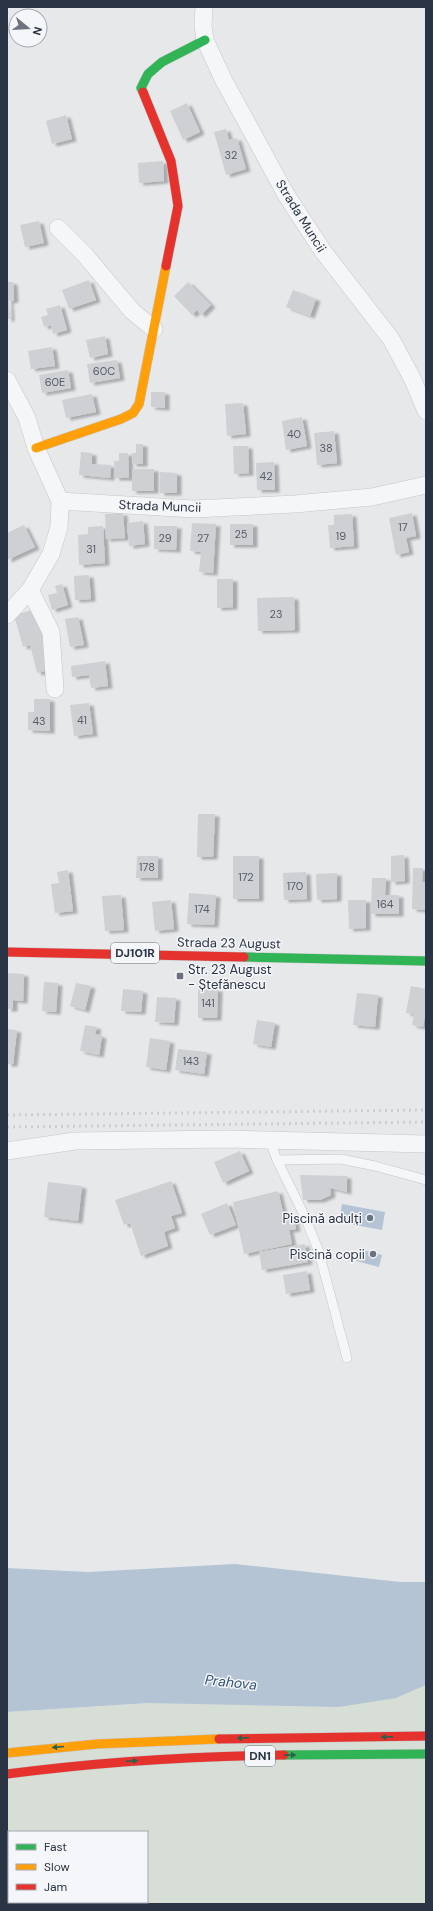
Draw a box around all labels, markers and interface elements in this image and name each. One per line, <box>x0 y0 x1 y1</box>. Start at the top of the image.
north arrow <box>8 8 48 48</box>
text: N <box>30 25 45 37</box>
house number: 32 <box>225 148 237 162</box>
street label: Strada Muncii <box>272 176 330 256</box>
house number: 60C <box>93 364 115 378</box>
house number: 60E <box>45 375 65 389</box>
house number: 40 <box>287 427 301 441</box>
house number: 38 <box>319 441 333 455</box>
house number: 42 <box>259 469 273 483</box>
street label: Strada Muncii <box>118 496 202 516</box>
house number: 17 <box>398 520 408 534</box>
house number: 25 <box>234 527 248 541</box>
house number: 19 <box>336 529 346 543</box>
house number: 29 <box>158 531 172 545</box>
house number: 27 <box>197 531 209 545</box>
house number: 31 <box>86 542 96 556</box>
house number: 23 <box>270 607 282 621</box>
house number: 41 <box>77 713 87 727</box>
house number: 43 <box>32 714 46 728</box>
house number: 178 <box>139 860 155 874</box>
house number: 172 <box>238 870 254 884</box>
house number: 170 <box>287 879 303 893</box>
house number: 164 <box>376 897 394 911</box>
house number: 174 <box>194 902 210 916</box>
street label: Strada 23 August <box>177 934 281 952</box>
road number: DJ101R <box>111 943 159 963</box>
place label: Str. 23 August - Ștefănescu <box>188 961 272 993</box>
marker: Str. 23 August - Ștefănescu <box>175 971 185 981</box>
house number: 141 <box>201 996 215 1010</box>
house number: 143 <box>183 1054 199 1068</box>
place label: Piscină adulți <box>282 1210 362 1227</box>
marker: Piscină adulți <box>365 1213 375 1223</box>
place label: Piscină copii <box>290 1246 365 1263</box>
marker: Piscină copii <box>368 1249 378 1259</box>
water label: Prahova <box>204 1670 258 1694</box>
one-way arrow <box>380 1734 393 1740</box>
one-way arrow <box>237 1735 249 1742</box>
one-way arrow <box>52 1744 64 1751</box>
road number: DN1 <box>245 1746 275 1766</box>
one-way arrow <box>284 1752 297 1758</box>
one-way arrow <box>126 1758 138 1765</box>
legend <box>8 1831 148 1903</box>
text: Fast <box>44 1839 67 1855</box>
text: Slow <box>44 1859 70 1875</box>
text: Jam <box>44 1879 67 1895</box>

